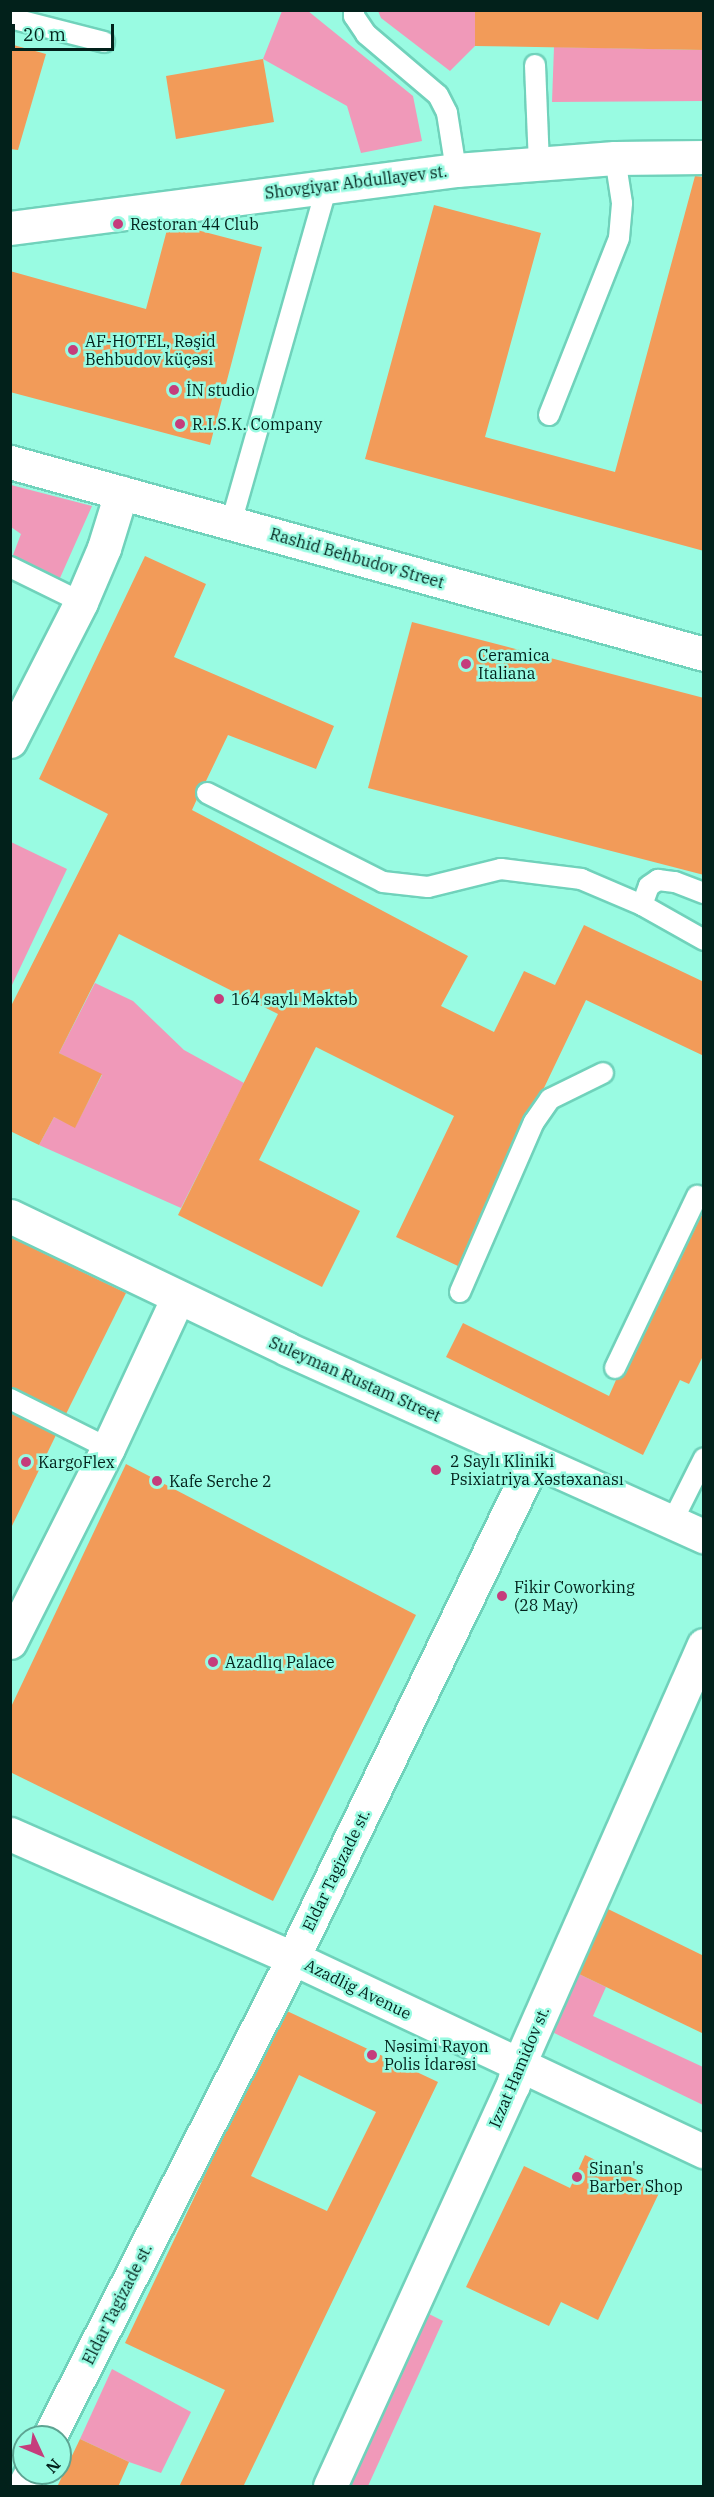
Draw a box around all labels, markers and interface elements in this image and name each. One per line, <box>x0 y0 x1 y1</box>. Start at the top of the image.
scale bar <box>15 12 117 50</box>
text: 20 m <box>23 23 66 46</box>
street label: Shovgiyar Abdullayev st. <box>264 161 448 203</box>
place label: Restoran 44 Club <box>130 214 259 234</box>
marker: Restoran 44 Club <box>111 217 125 231</box>
place label: AF-HOTEL, Rəşid Behbudov küçəsi <box>85 331 216 369</box>
marker: AF-HOTEL, Rəşid Behbudov küçəsi <box>66 343 80 357</box>
place label: İN studio <box>186 380 255 400</box>
marker: İN studio <box>167 383 181 397</box>
place label: R.I.S.K. Company <box>192 414 322 434</box>
marker: R.I.S.K. Company <box>173 417 187 431</box>
street label: Rashid Behbudov Street <box>268 524 446 592</box>
place label: Ceramica Italiana <box>478 645 550 683</box>
marker: Ceramica Italiana <box>459 657 473 671</box>
place label: 164 saylı Məktəb <box>231 989 357 1009</box>
marker: 164 saylı Məktəb <box>212 992 226 1006</box>
street label: Suleyman Rustam Street <box>266 1332 444 1426</box>
place label: 2 Saylı Kliniki Psixiatriya Xəstəxanası <box>450 1451 624 1489</box>
place label: KargoFlex <box>38 1452 115 1472</box>
marker: KargoFlex <box>19 1455 33 1469</box>
marker: 2 Saylı Kliniki Psixiatriya Xəstəxanası <box>427 1461 445 1479</box>
place label: Kafe Serche 2 <box>169 1471 272 1491</box>
marker: Kafe Serche 2 <box>150 1474 164 1488</box>
place label: Fikir Coworking (28 May) <box>514 1577 635 1615</box>
marker: Fikir Coworking (28 May) <box>495 1589 509 1603</box>
place label: Azadlıq Palace <box>225 1652 335 1672</box>
marker: Azadlıq Palace <box>206 1655 220 1669</box>
street label: Eldar Tagizade st. <box>298 1806 374 1934</box>
street label: Azadlig Avenue <box>302 1955 414 2023</box>
street label: Izzat Hamidov st. <box>485 2003 553 2131</box>
place label: Nəsimi Rayon Polis İdarəsi <box>384 2036 489 2074</box>
marker: Nəsimi Rayon Polis İdarəsi <box>365 2048 379 2062</box>
place label: Sinan's Barber Shop <box>589 2158 683 2196</box>
marker: Sinan's Barber Shop <box>570 2170 584 2184</box>
street label: Eldar Tagizade st. <box>78 2240 156 2368</box>
north arrow <box>12 2425 72 2485</box>
text: N <box>42 2455 65 2478</box>

